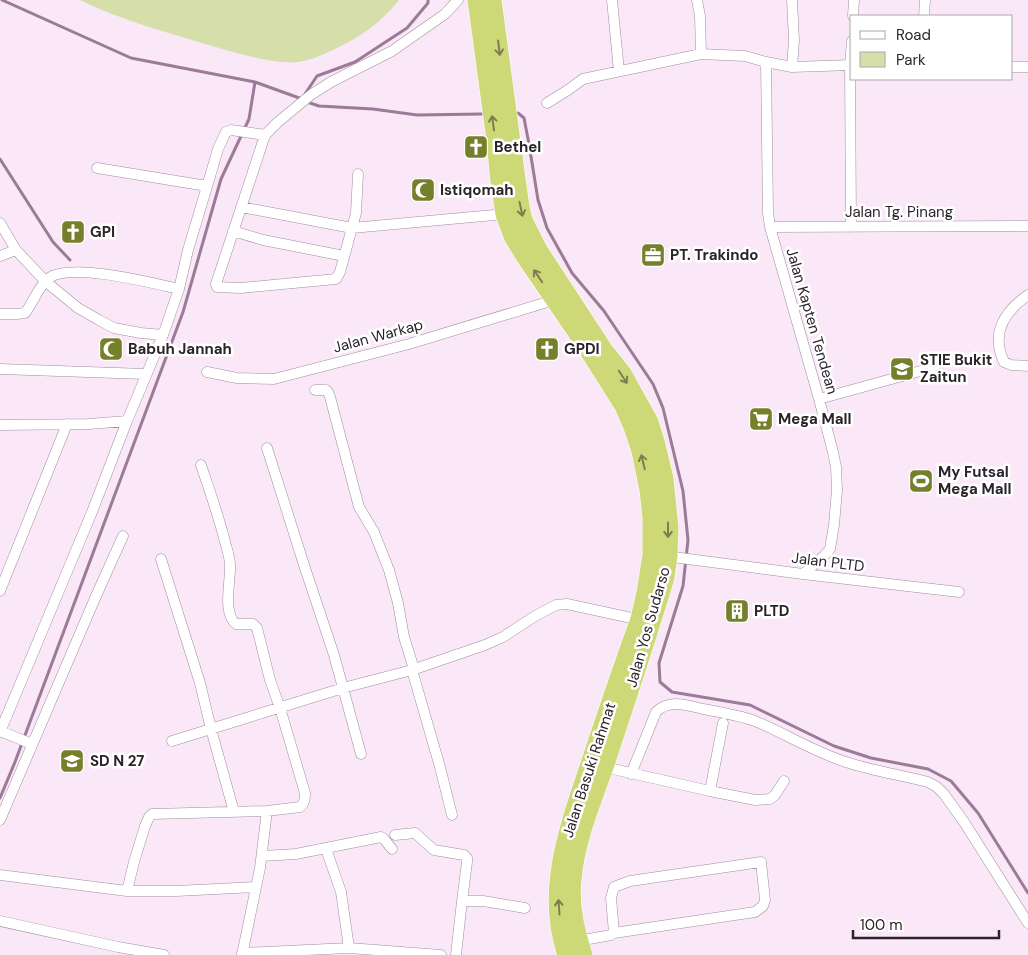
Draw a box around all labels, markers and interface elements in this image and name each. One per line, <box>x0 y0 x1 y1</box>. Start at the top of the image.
legend <box>850 15 1013 80</box>
text: Road <box>896 25 931 45</box>
one-way arrow <box>494 40 504 56</box>
text: Park <box>896 50 926 70</box>
one-way arrow <box>488 115 498 131</box>
church icon: Bethel <box>463 134 489 160</box>
place label: Bethel <box>494 137 541 157</box>
mosque icon: Istiqomah <box>410 177 436 203</box>
place label: Istiqomah <box>440 180 514 200</box>
one-way arrow <box>517 201 526 217</box>
street label: Jalan Tg. Pinang <box>845 202 953 222</box>
church icon: GPI <box>60 219 86 245</box>
place label: GPI <box>90 222 115 242</box>
office icon: PT. Trakindo <box>640 242 666 268</box>
place label: PT. Trakindo <box>670 245 758 265</box>
street label: Jalan Kapten Tendean <box>782 246 842 396</box>
one-way arrow <box>533 269 543 283</box>
street label: Jalan Warkap <box>331 314 425 358</box>
mosque icon: Babuh Jannah <box>98 336 124 362</box>
church icon: GPDI <box>534 336 560 362</box>
place label: Babuh Jannah <box>128 339 232 359</box>
place label: GPDI <box>564 339 600 359</box>
place label: STIE Bukit Zaitun <box>920 350 992 387</box>
school or university icon: STIE Bukit Zaitun <box>889 356 915 382</box>
one-way arrow <box>619 369 629 383</box>
supermarket icon: Mega Mall <box>748 406 774 432</box>
place label: Mega Mall <box>778 409 851 429</box>
one-way arrow <box>638 454 647 470</box>
place label: My Futsal Mega Mall <box>938 462 1011 499</box>
sports icon: My Futsal Mega Mall <box>908 468 934 494</box>
one-way arrow <box>663 522 673 538</box>
street label: Jalan PLTD <box>790 548 866 576</box>
street label: Jalan Yos Sudarso <box>621 564 675 690</box>
building icon: PLTD <box>724 598 750 624</box>
place label: PLTD <box>754 601 789 621</box>
street label: Jalan Basuki Rahmat <box>558 700 620 840</box>
school or university icon: SD N 27 <box>59 748 85 774</box>
place label: SD N 27 <box>90 751 144 771</box>
one-way arrow <box>554 899 563 915</box>
scale bar <box>853 908 999 940</box>
text: 100 m <box>860 915 903 935</box>

